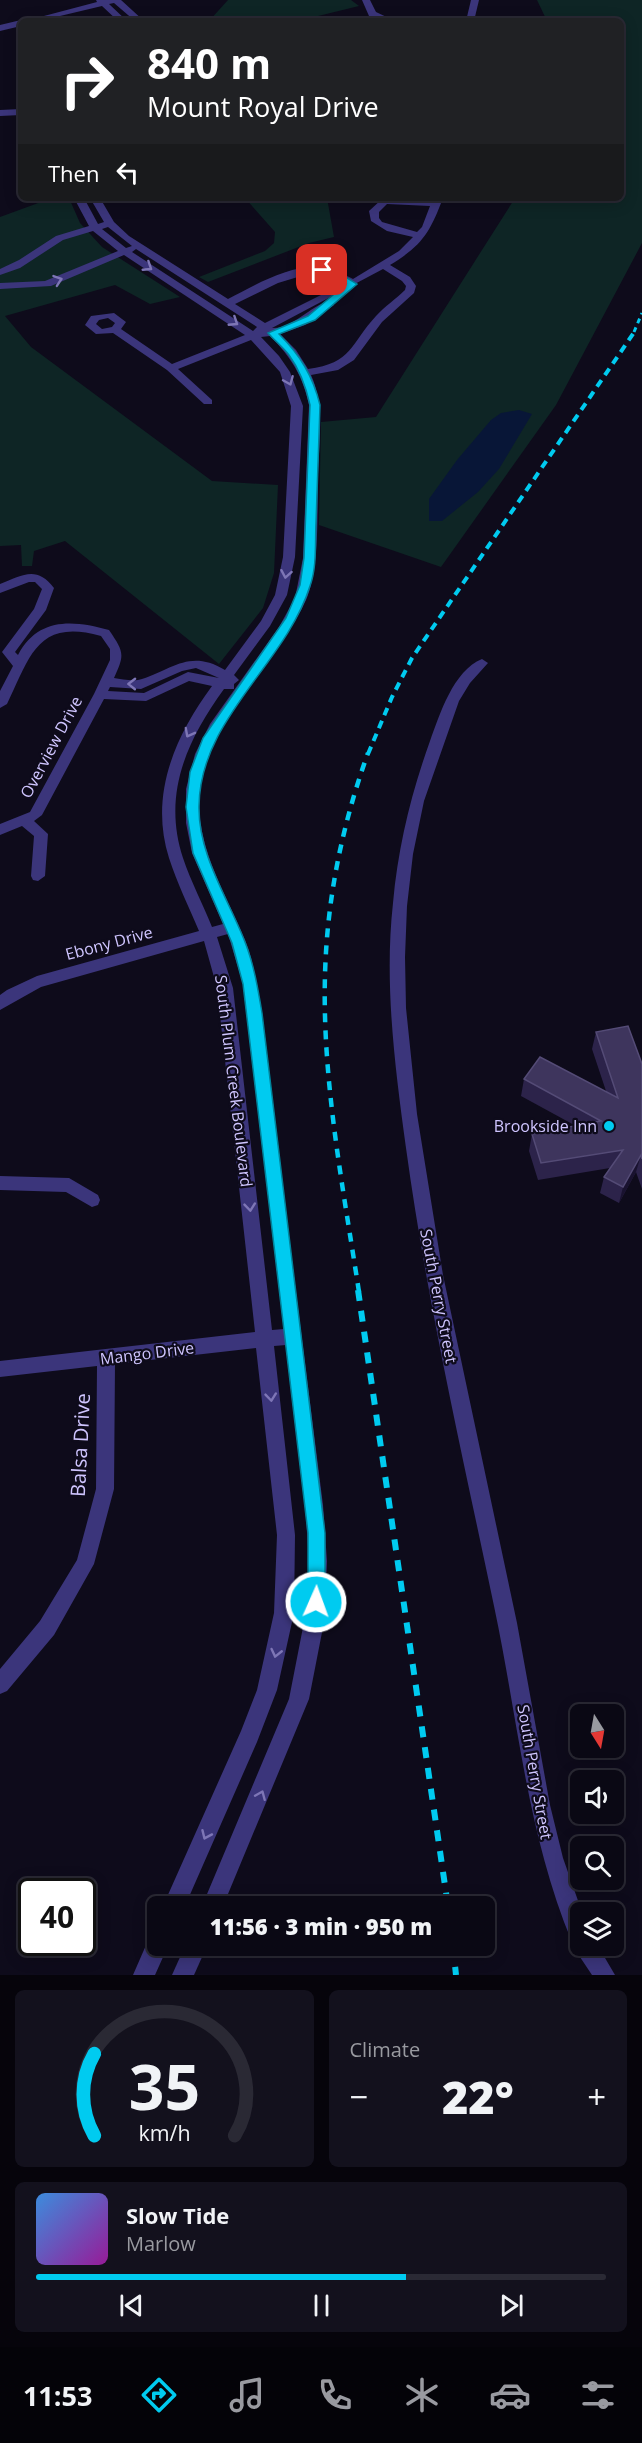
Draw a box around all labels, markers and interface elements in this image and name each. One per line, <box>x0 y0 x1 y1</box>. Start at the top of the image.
text: 840 m <box>147 34 271 91</box>
icon: right <box>48 42 126 120</box>
text: Mount Royal Drive <box>147 88 379 125</box>
icon: left <box>111 156 144 189</box>
text: Then <box>48 158 99 188</box>
pin <box>296 244 347 295</box>
icon: arrive <box>305 253 338 286</box>
one-way arrow <box>142 259 153 270</box>
one-way arrow <box>52 274 63 287</box>
one-way arrow <box>228 315 239 326</box>
one-way arrow <box>282 374 294 385</box>
one-way arrow <box>281 569 293 579</box>
one-way arrow <box>127 678 136 691</box>
street label: Overview Drive <box>15 692 87 802</box>
one-way arrow <box>185 727 196 737</box>
street label: Ebony Drive <box>63 921 155 965</box>
street label: South Plum Creek Boulevard <box>210 974 258 1188</box>
place label: Brookside Inn <box>494 1115 597 1137</box>
marker: Brookside Inn <box>602 1119 616 1133</box>
one-way arrow <box>243 1202 256 1211</box>
street label: South Perry Street <box>415 1227 463 1365</box>
street label: Mango Drive <box>99 1336 195 1370</box>
street label: Balsa Drive <box>64 1392 96 1498</box>
one-way arrow <box>264 1393 277 1402</box>
position arrow <box>284 1570 348 1634</box>
one-way arrow <box>270 1648 283 1658</box>
street label: South Perry Street <box>512 1703 558 1841</box>
north arrow <box>570 1704 624 1758</box>
map controls <box>570 1704 624 1956</box>
button: sound <box>570 1770 624 1824</box>
one-way arrow <box>254 1790 266 1801</box>
one-way arrow <box>201 1829 213 1840</box>
button: search <box>570 1836 624 1890</box>
speed limit sign: 40 <box>18 1878 96 1956</box>
button: layers <box>570 1902 624 1956</box>
text: 11:56 · 3 min · 950 m <box>210 1911 432 1941</box>
text: Climate <box>350 2036 420 2063</box>
text: 35 <box>129 2043 200 2128</box>
text: 22° <box>442 2066 514 2127</box>
text: − <box>350 2074 368 2119</box>
text: + <box>587 2074 606 2119</box>
text: km/h <box>138 2118 190 2147</box>
text: Slow Tide <box>126 2200 229 2230</box>
text: Marlow <box>126 2230 196 2257</box>
icon: previous <box>115 2289 148 2322</box>
icon: pause <box>305 2289 338 2322</box>
icon: next <box>495 2289 528 2322</box>
icon: directions <box>138 2374 180 2416</box>
icon: music <box>226 2374 268 2416</box>
icon: phone <box>314 2374 356 2416</box>
icon: climate <box>401 2374 443 2416</box>
icon: car <box>489 2374 531 2416</box>
icon: filters <box>577 2374 619 2416</box>
text: 11:53 <box>23 2377 92 2414</box>

